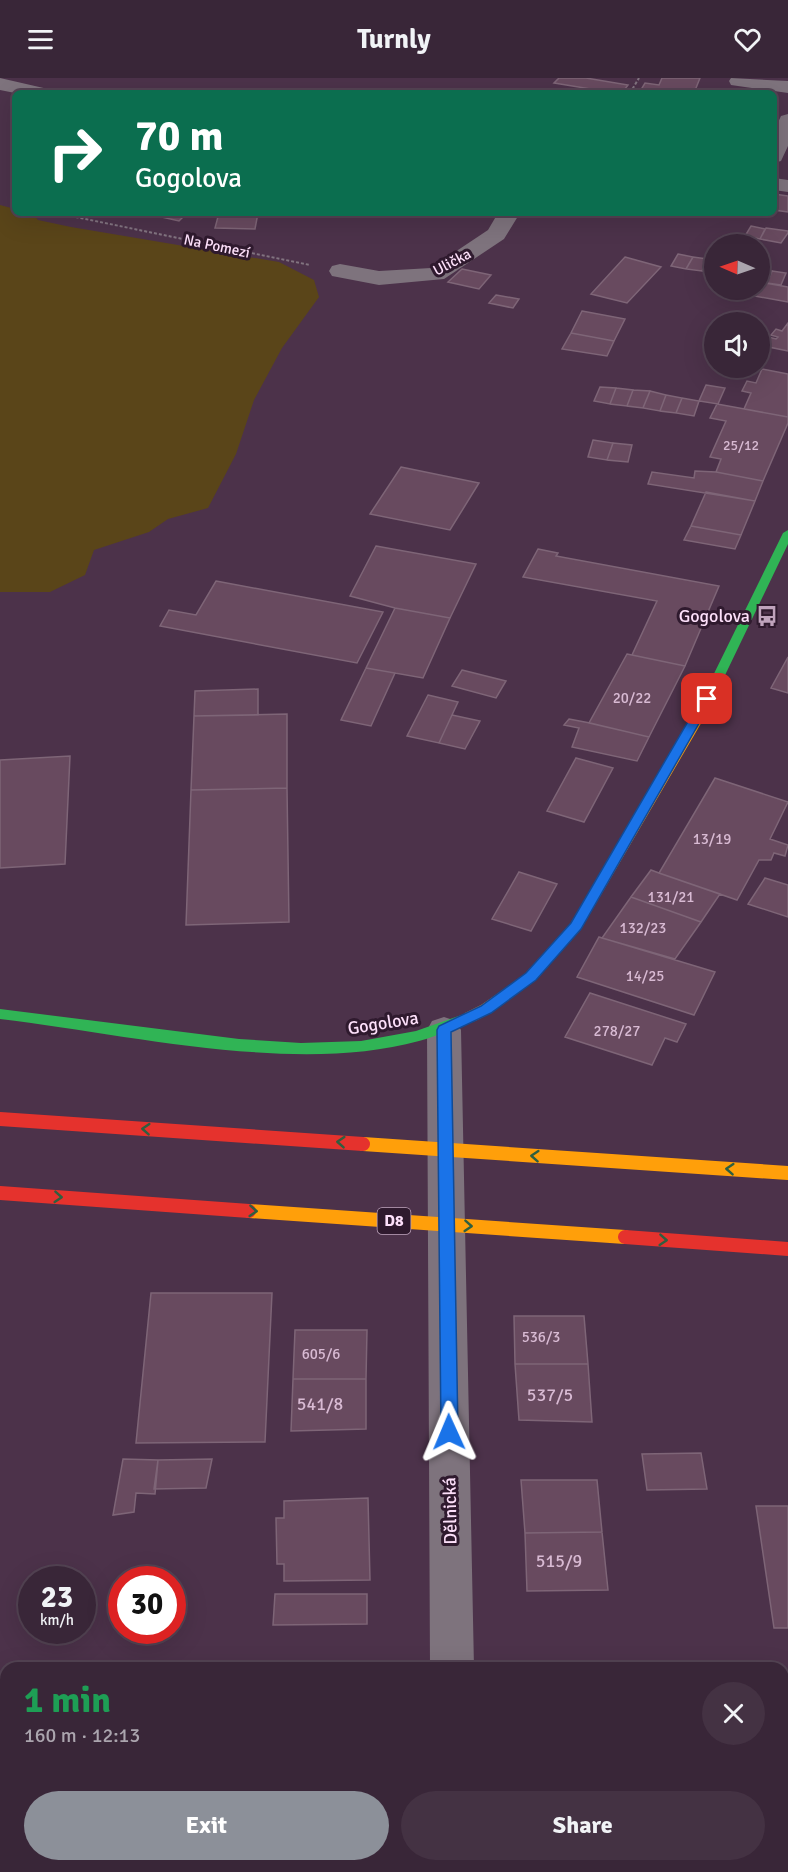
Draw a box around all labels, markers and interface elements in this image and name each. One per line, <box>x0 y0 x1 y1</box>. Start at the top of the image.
icon: menu <box>24 23 57 56</box>
text: Turnly <box>357 23 431 56</box>
icon: heart <box>731 23 764 56</box>
text: 70 m <box>135 111 224 162</box>
icon: right <box>36 114 114 192</box>
text: Gogolova <box>135 162 242 195</box>
street label: Na Pomezí <box>182 230 252 262</box>
north arrow <box>704 234 770 300</box>
map controls <box>704 234 770 378</box>
street label: Ulička <box>430 245 474 279</box>
button: sound <box>704 312 770 378</box>
house number: 25/12 <box>723 437 759 454</box>
bus stop icon: Gogolova <box>755 604 779 628</box>
place label: Gogolova <box>679 605 750 627</box>
pin <box>681 673 732 724</box>
icon: arrive <box>690 682 723 715</box>
house number: 20/22 <box>613 689 651 707</box>
house number: 13/19 <box>693 830 731 848</box>
house number: 131/21 <box>648 888 694 906</box>
house number: 132/23 <box>620 919 666 937</box>
house number: 14/25 <box>626 967 664 985</box>
street label: Gogolova <box>346 1007 420 1039</box>
house number: 278/27 <box>594 1022 640 1040</box>
one-way arrow <box>142 1123 151 1136</box>
one-way arrow <box>336 1136 345 1149</box>
one-way arrow <box>531 1149 540 1162</box>
one-way arrow <box>725 1163 734 1176</box>
one-way arrow <box>54 1190 63 1203</box>
one-way arrow <box>248 1204 257 1217</box>
road number: D8 <box>378 1208 410 1234</box>
one-way arrow <box>464 1220 473 1233</box>
one-way arrow <box>658 1233 667 1246</box>
house number: 536/3 <box>522 1328 560 1346</box>
house number: 605/6 <box>302 1345 340 1363</box>
house number: 537/5 <box>527 1384 573 1406</box>
house number: 541/8 <box>297 1393 343 1415</box>
position arrow <box>417 1400 481 1464</box>
street label: Dělnická <box>438 1477 462 1545</box>
house number: 515/9 <box>536 1550 582 1572</box>
speed limit sign: 30 <box>108 1566 186 1644</box>
text: 23 <box>41 1579 73 1616</box>
text: km/h <box>40 1611 74 1629</box>
text: 1 min <box>24 1678 111 1723</box>
button: close <box>702 1682 765 1745</box>
text: 160 m · 12:13 <box>24 1723 140 1748</box>
button: Exit <box>24 1791 389 1860</box>
button: Share <box>401 1791 765 1860</box>

